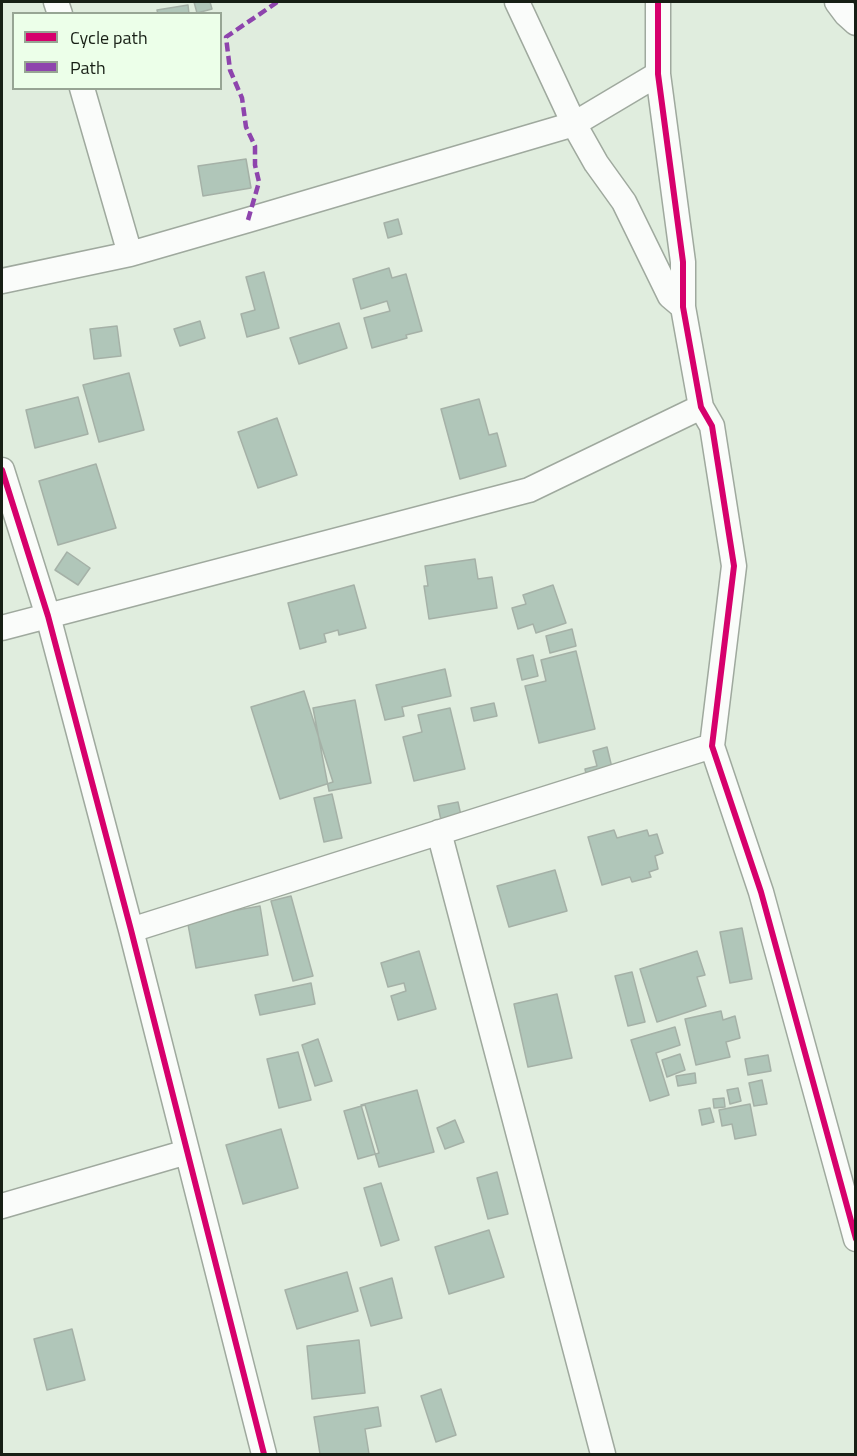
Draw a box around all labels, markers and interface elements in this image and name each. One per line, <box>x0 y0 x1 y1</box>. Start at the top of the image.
legend <box>12 12 222 90</box>
text: Cycle path <box>70 24 148 51</box>
text: Path <box>70 54 106 81</box>

